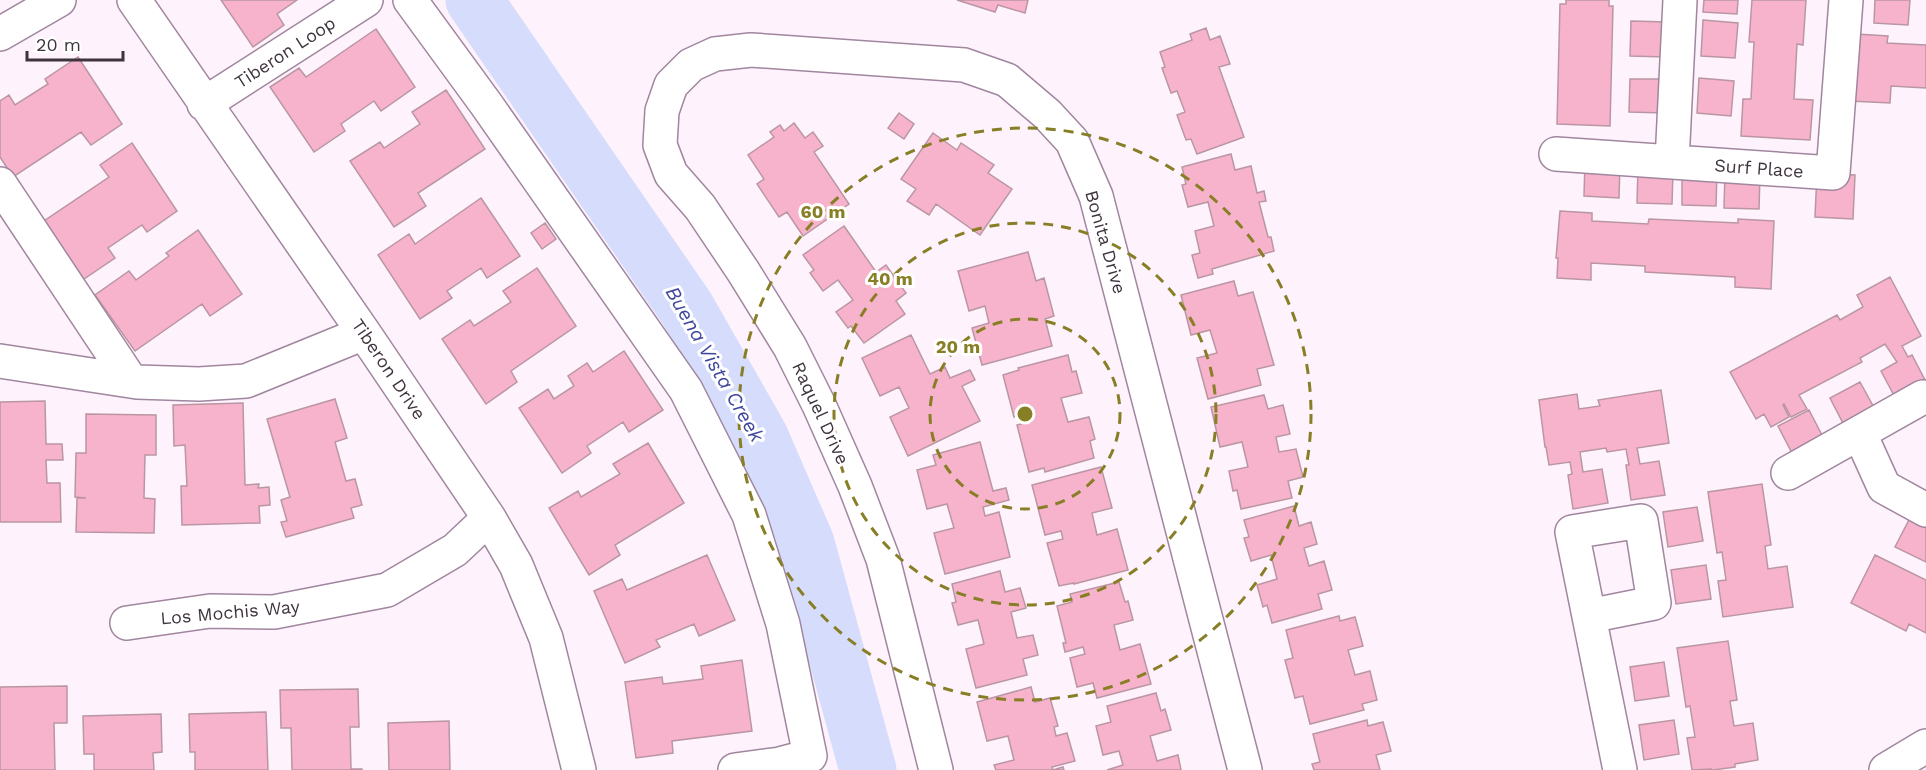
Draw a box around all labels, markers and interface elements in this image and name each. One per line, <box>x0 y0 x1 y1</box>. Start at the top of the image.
street label: Tiberon Loop <box>231 12 339 92</box>
scale bar <box>27 24 123 62</box>
text: 20 m <box>36 34 81 55</box>
street label: Surf Place <box>1714 154 1804 182</box>
street label: Bonita Drive <box>1081 188 1131 296</box>
text: 60 m <box>801 201 845 222</box>
text: 40 m <box>867 268 913 289</box>
water label: Buena Vista Creek <box>661 282 770 447</box>
street label: Tiberon Drive <box>348 315 430 423</box>
text: 20 m <box>936 336 980 357</box>
street label: Raquel Drive <box>788 358 854 468</box>
centre of rings <box>1015 404 1035 424</box>
street label: Los Mochis Way <box>160 595 301 629</box>

